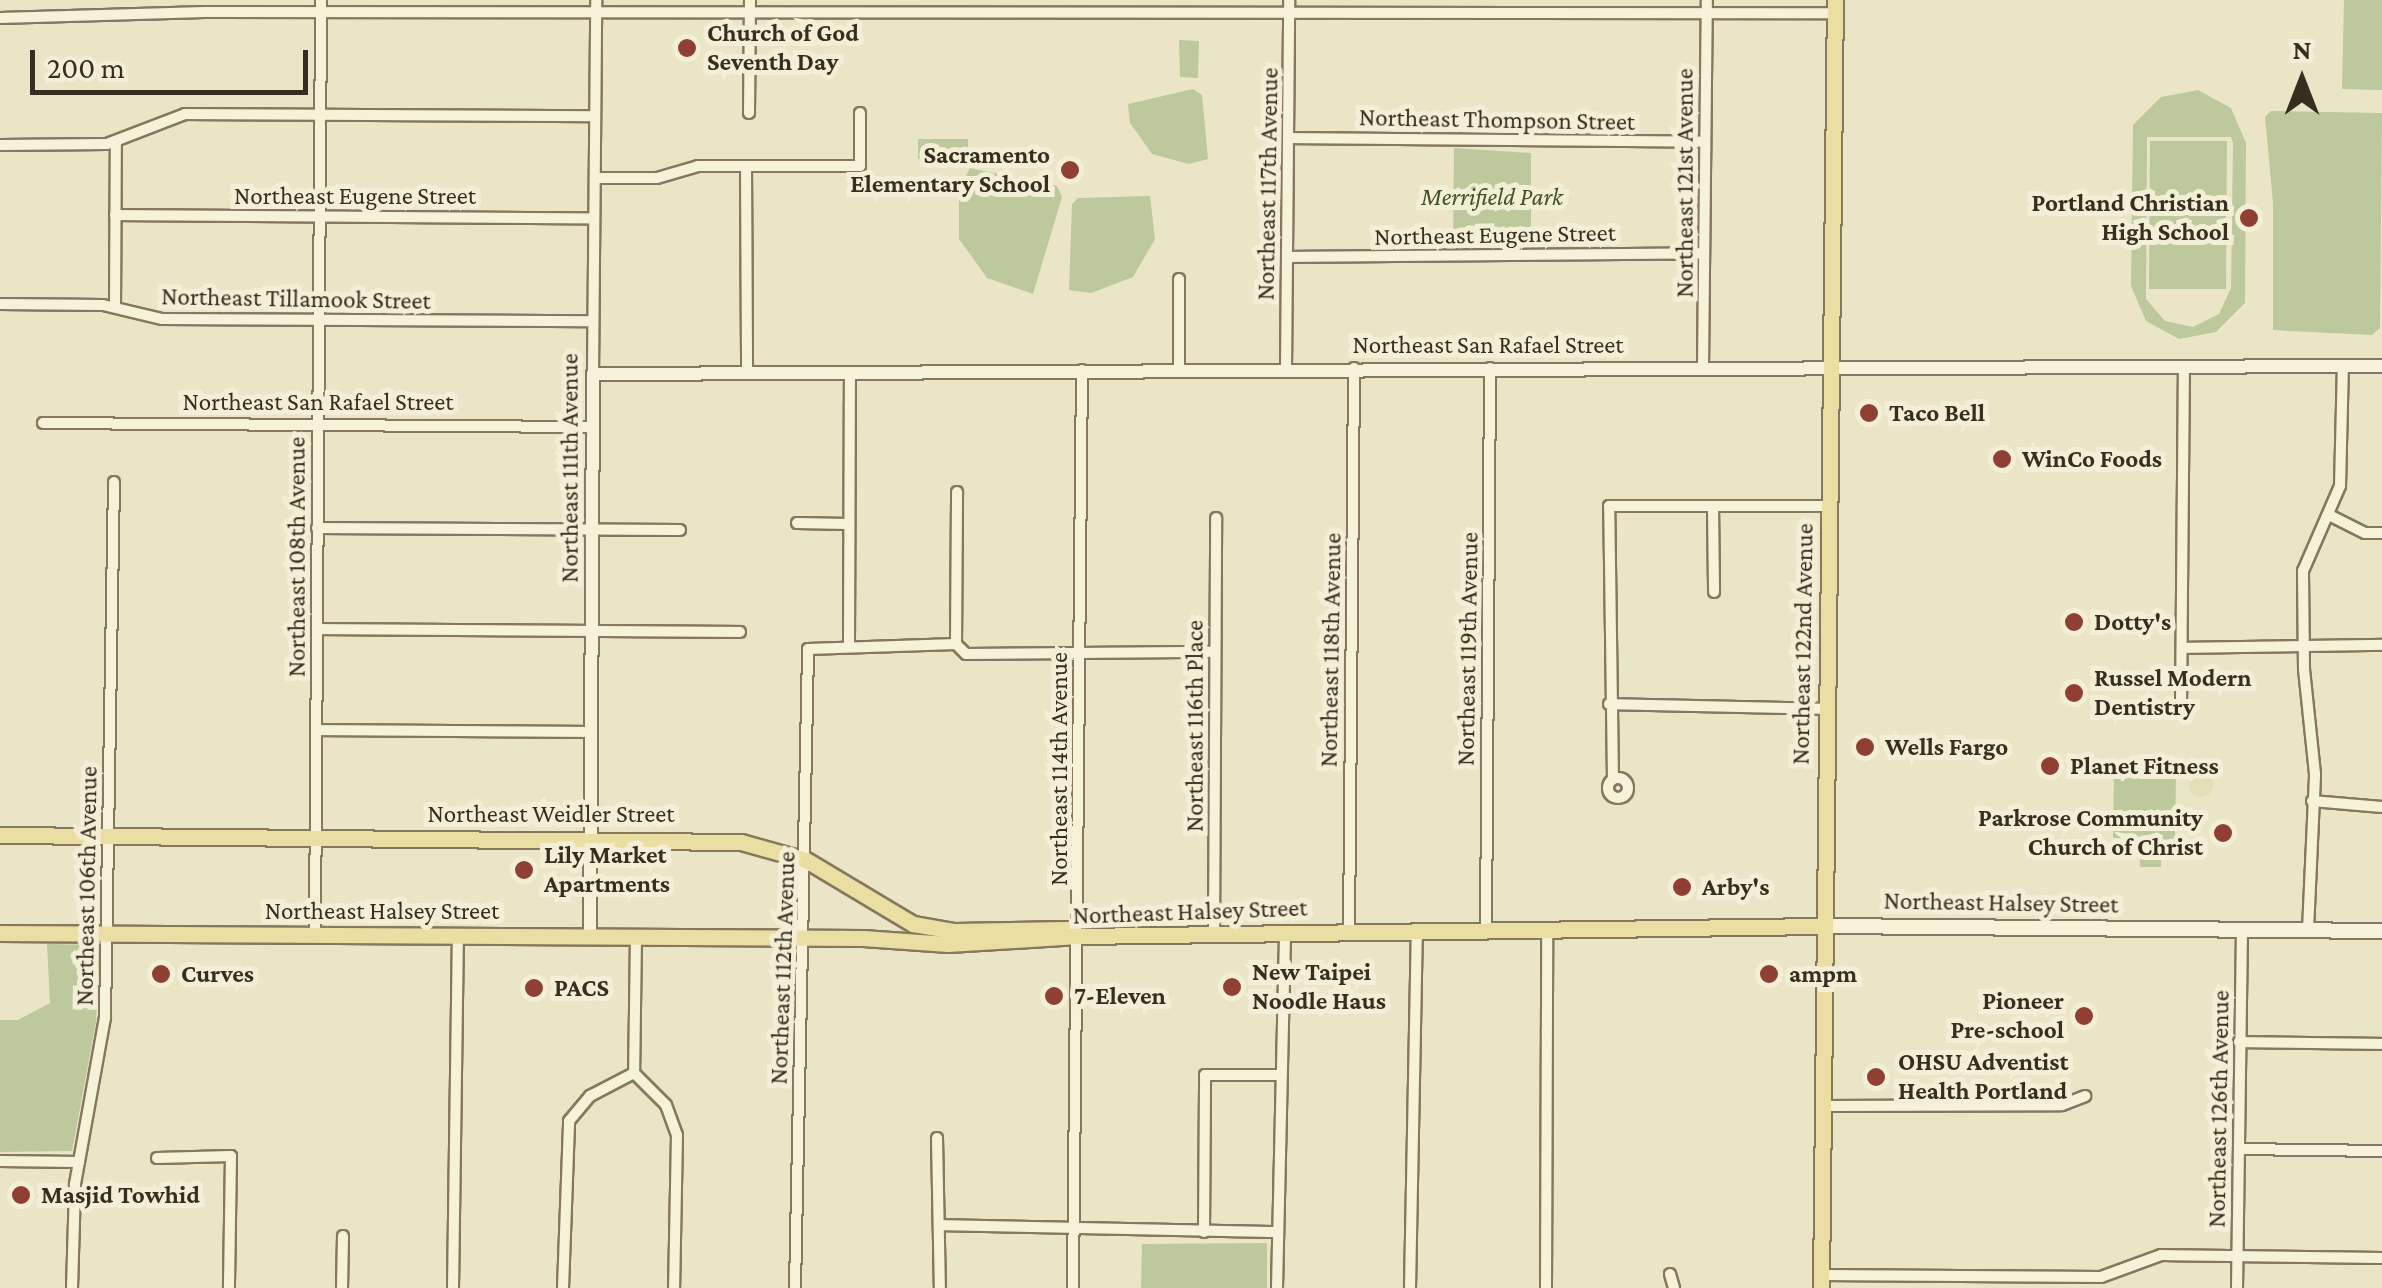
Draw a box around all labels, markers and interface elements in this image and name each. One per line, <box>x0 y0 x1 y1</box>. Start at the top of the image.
place label: Church of God Seventh Day <box>707 19 859 78</box>
scale bar <box>35 30 312 92</box>
north arrow <box>2252 30 2352 130</box>
text: N <box>2292 34 2312 65</box>
marker: Church of God Seventh Day <box>676 37 698 59</box>
text: 200 m <box>47 51 125 84</box>
street label: Northeast 117th Avenue <box>1251 67 1285 301</box>
street label: Northeast 121st Avenue <box>1670 68 1700 298</box>
street label: Northeast Thompson Street <box>1359 103 1635 137</box>
place label: Sacramento Elementary School <box>850 141 1050 200</box>
marker: Sacramento Elementary School <box>1059 159 1081 181</box>
street label: Northeast Eugene Street <box>234 181 476 211</box>
park label: Merrifield Park <box>1421 182 1563 212</box>
place label: Portland Christian High School <box>2032 189 2229 248</box>
marker: Portland Christian High School <box>2238 207 2260 229</box>
street label: Northeast Eugene Street <box>1374 218 1616 252</box>
street label: Northeast Tillamook Street <box>161 282 431 316</box>
street label: Northeast San Rafael Street <box>1352 330 1624 360</box>
street label: Northeast 111th Avenue <box>555 353 585 583</box>
street label: Northeast San Rafael Street <box>182 387 454 417</box>
place label: Taco Bell <box>1889 398 1985 428</box>
marker: Taco Bell <box>1858 402 1880 424</box>
street label: Northeast 108th Avenue <box>282 437 312 677</box>
place label: WinCo Foods <box>2022 444 2162 474</box>
marker: WinCo Foods <box>1991 448 2013 470</box>
street label: Northeast 122nd Avenue <box>1786 523 1820 765</box>
street label: Northeast 118th Avenue <box>1314 532 1348 768</box>
street label: Northeast 119th Avenue <box>1451 532 1485 766</box>
place label: Dotty's <box>2094 607 2171 637</box>
marker: Dotty's <box>2063 611 2085 633</box>
street label: Northeast 116th Place <box>1180 620 1210 832</box>
street label: Northeast 114th Avenue <box>1044 652 1074 886</box>
place label: Russel Modern Dentistry <box>2094 664 2252 723</box>
marker: Russel Modern Dentistry <box>2063 682 2085 704</box>
place label: Wells Fargo <box>1885 732 2008 762</box>
marker: Wells Fargo <box>1854 736 1876 758</box>
place label: Planet Fitness <box>2070 751 2219 781</box>
marker: Planet Fitness <box>2039 755 2061 777</box>
street label: Northeast 106th Avenue <box>70 766 104 1006</box>
street label: Northeast Weidler Street <box>428 799 674 829</box>
place label: Parkrose Community Church of Christ <box>1978 804 2203 863</box>
marker: Parkrose Community Church of Christ <box>2212 822 2234 844</box>
place label: Lily Market Apartments <box>544 841 670 900</box>
street label: Northeast 112th Avenue <box>764 851 802 1085</box>
marker: Lily Market Apartments <box>513 859 535 881</box>
place label: Arby's <box>1702 872 1769 902</box>
marker: Arby's <box>1671 876 1693 898</box>
street label: Northeast Halsey Street <box>1883 886 2119 920</box>
street label: Northeast Halsey Street <box>1072 893 1308 931</box>
street label: Northeast Halsey Street <box>265 896 499 926</box>
place label: New Taipei Noodle Haus <box>1252 958 1386 1017</box>
place label: Curves <box>181 959 254 989</box>
place label: ampm <box>1789 959 1857 989</box>
marker: Curves <box>150 963 172 985</box>
marker: ampm <box>1758 963 1780 985</box>
place label: PACS <box>554 973 609 1003</box>
marker: New Taipei Noodle Haus <box>1221 976 1243 998</box>
marker: PACS <box>523 977 545 999</box>
place label: 7-Eleven <box>1074 981 1166 1011</box>
marker: 7-Eleven <box>1043 985 1065 1007</box>
place label: Pioneer Pre-school <box>1950 987 2064 1046</box>
street label: Northeast 126th Avenue <box>2202 990 2236 1228</box>
marker: Pioneer Pre-school <box>2073 1005 2095 1027</box>
place label: OHSU Adventist Health Portland <box>1898 1048 2069 1107</box>
marker: OHSU Adventist Health Portland <box>1863 1064 1889 1090</box>
place label: Masjid Towhid <box>41 1180 200 1210</box>
marker: Masjid Towhid <box>10 1184 32 1206</box>

